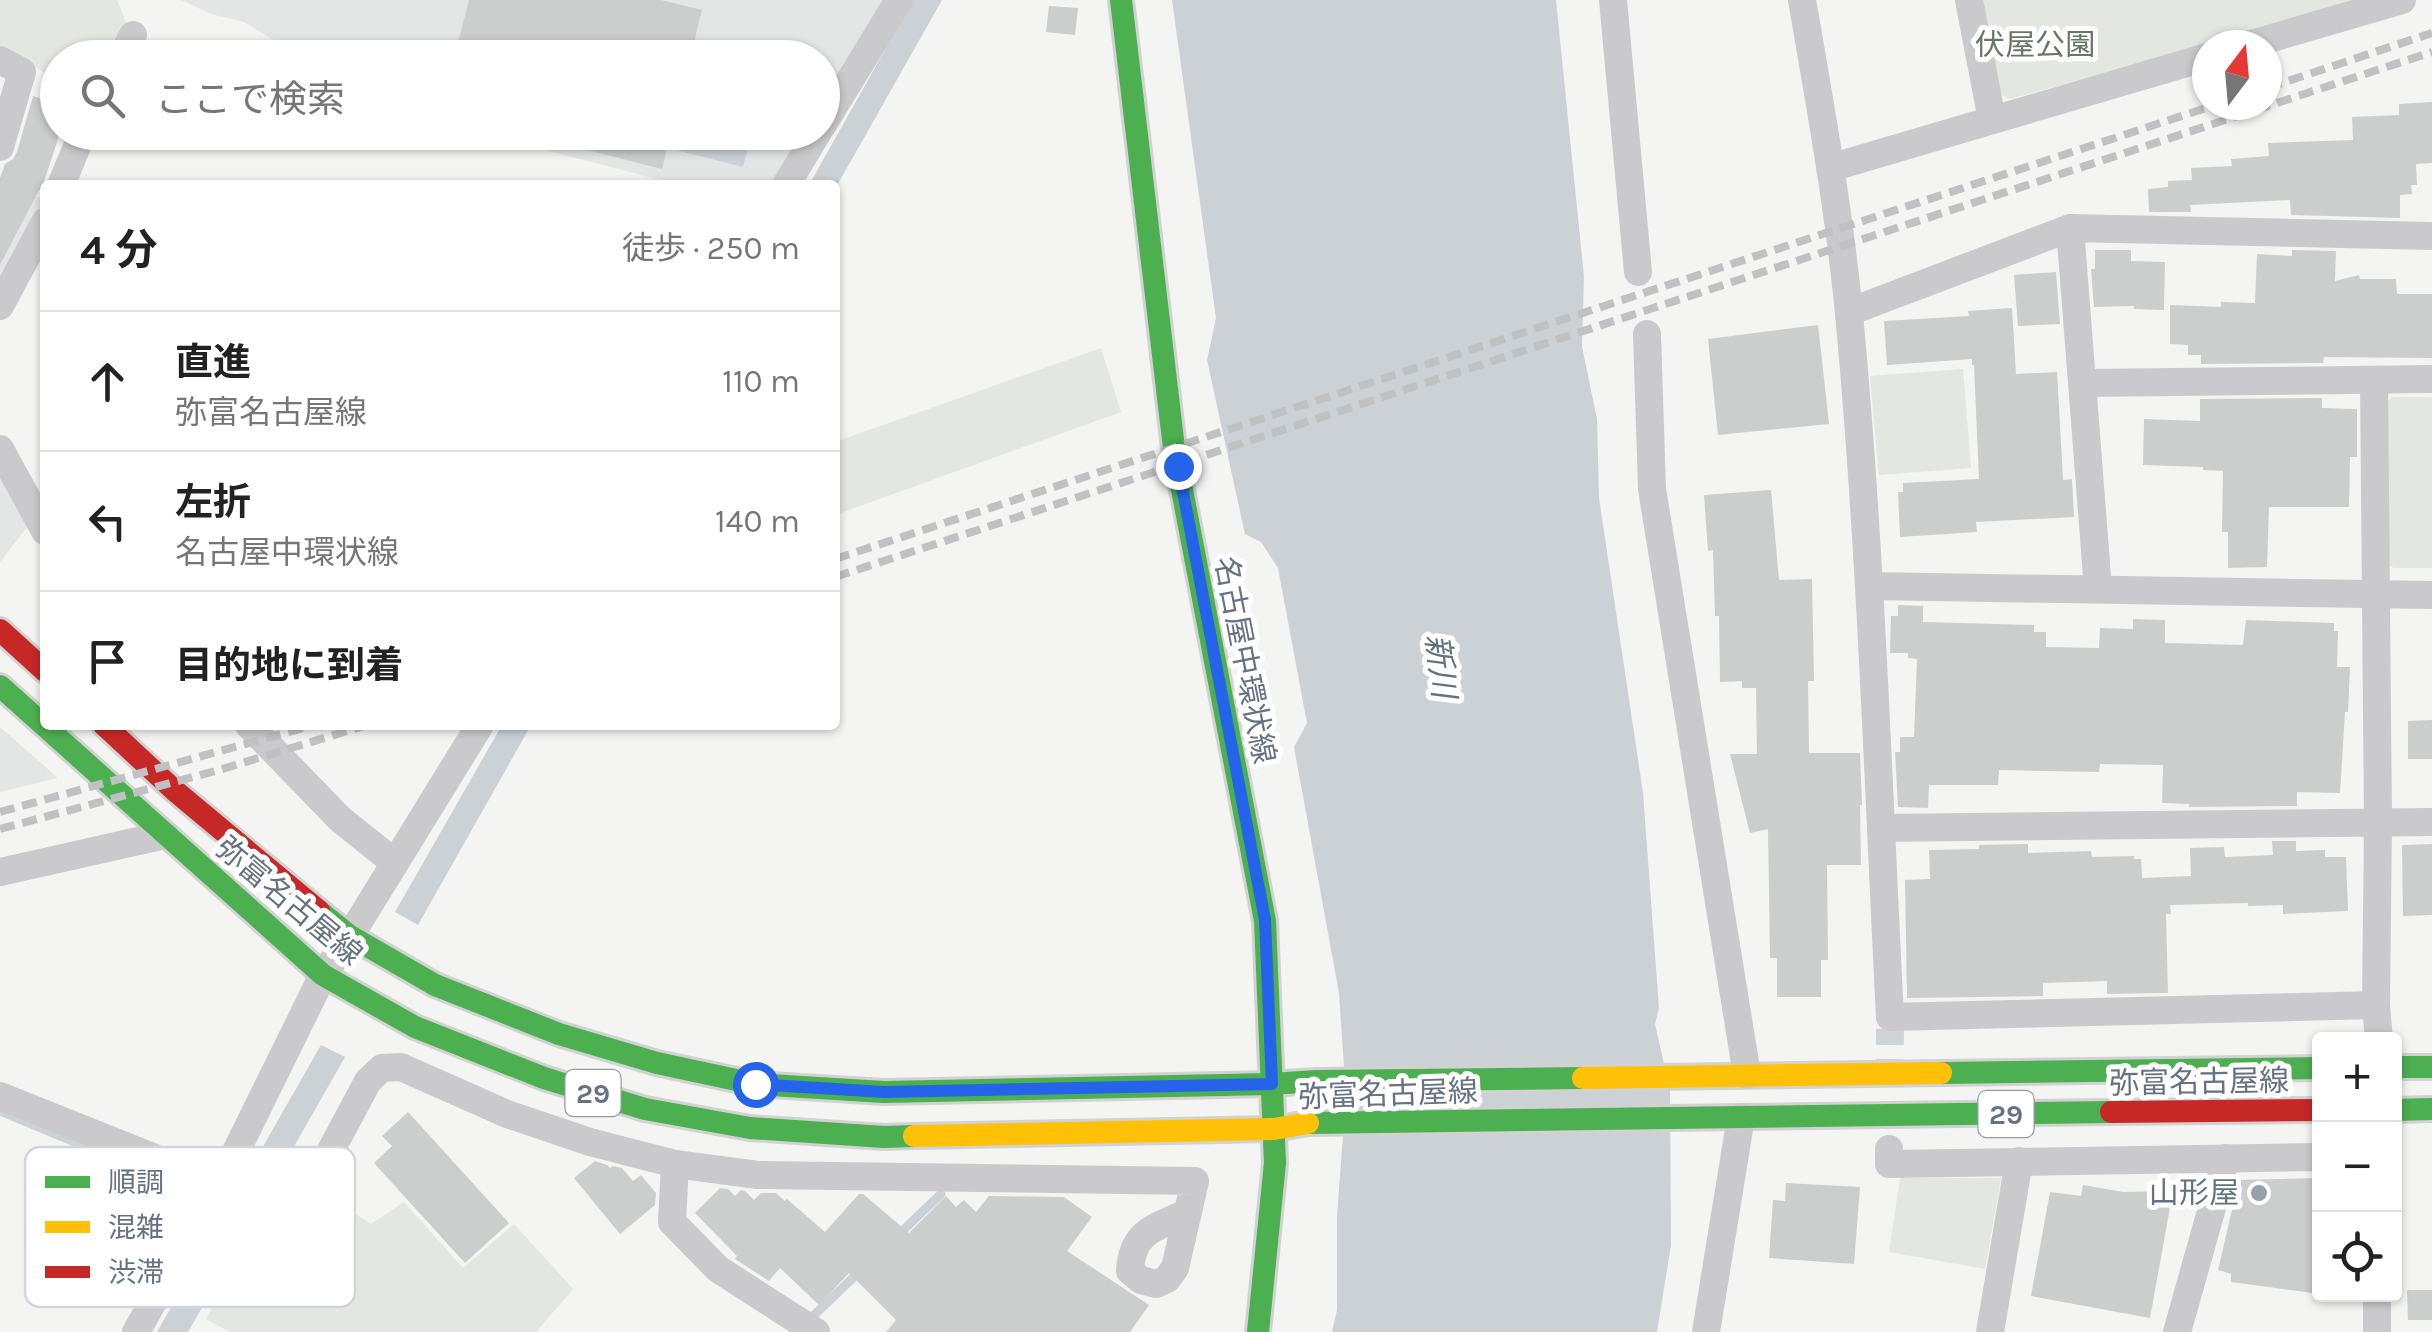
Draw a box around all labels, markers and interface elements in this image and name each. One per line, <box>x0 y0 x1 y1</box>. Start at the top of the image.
park label: 伏屋公園 <box>1975 27 2095 63</box>
north arrow <box>2192 30 2282 120</box>
search box <box>40 40 840 150</box>
icon: search <box>75 68 130 123</box>
text: ここで検索 <box>155 77 345 122</box>
text: 4 分 <box>80 225 158 275</box>
text: 徒歩 · 250 m <box>622 230 800 267</box>
text: 直進 <box>175 340 251 385</box>
icon: ahead <box>80 354 135 409</box>
text: 110 m <box>722 363 800 400</box>
text: 弥富名古屋線 <box>175 394 367 431</box>
route end <box>1156 444 1202 490</box>
text: 左折 <box>175 480 251 525</box>
icon: left <box>80 494 135 549</box>
text: 140 m <box>715 503 800 540</box>
text: 名古屋中環状線 <box>175 534 399 571</box>
street label: 名古屋中環状線 <box>1207 553 1283 767</box>
water label: 新川 <box>1418 632 1463 703</box>
icon: arrive <box>80 634 135 689</box>
text: 目的地に到着 <box>175 643 403 688</box>
street label: 弥富名古屋線 <box>208 829 370 973</box>
map controls <box>2312 1032 2402 1302</box>
button: + <box>2312 1032 2402 1122</box>
route start <box>733 1062 779 1108</box>
street label: 弥富名古屋線 <box>2109 1062 2289 1102</box>
road number: 29 <box>566 1070 620 1116</box>
street label: 弥富名古屋線 <box>1297 1073 1479 1115</box>
road number: 29 <box>1978 1091 2034 1137</box>
button: − <box>2312 1122 2402 1212</box>
legend <box>25 1147 355 1307</box>
text: 順調 <box>108 1166 164 1199</box>
place label: 山形屋 <box>2149 1175 2239 1211</box>
marker: 山形屋 <box>2248 1182 2270 1204</box>
text: 混雑 <box>108 1211 164 1244</box>
button: locate <box>2312 1212 2402 1302</box>
text: 渋滞 <box>108 1256 164 1289</box>

